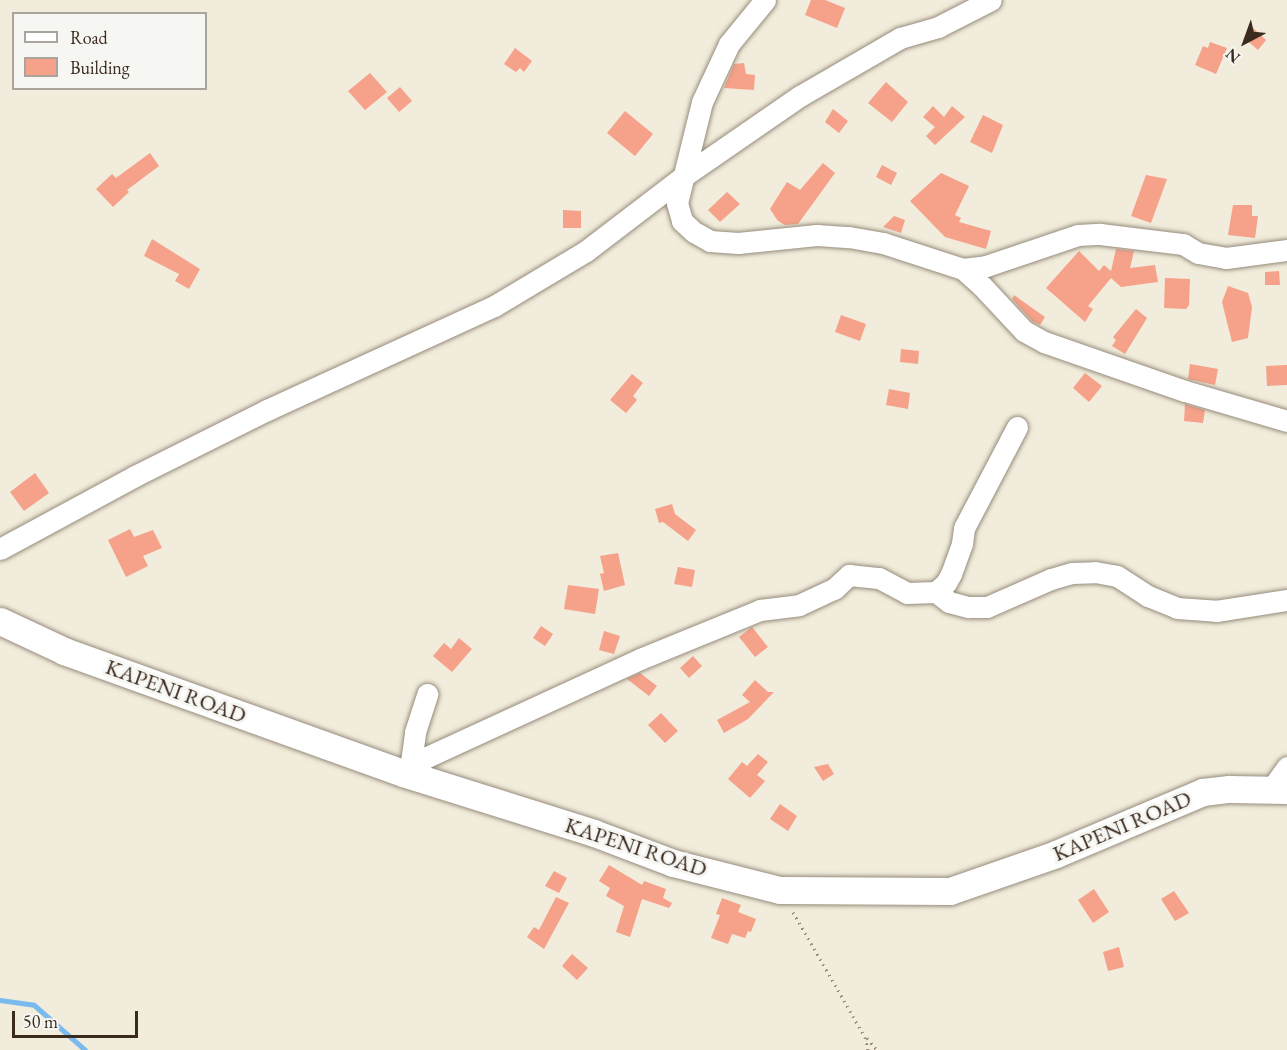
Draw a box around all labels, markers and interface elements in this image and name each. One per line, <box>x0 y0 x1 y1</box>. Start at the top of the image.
legend <box>12 12 207 90</box>
north arrow <box>1215 12 1275 72</box>
text: Road <box>70 26 108 49</box>
text: N <box>1221 44 1245 68</box>
text: Building <box>70 56 130 79</box>
street label: KAPENI ROAD <box>102 653 250 729</box>
street label: KAPENI ROAD <box>1049 785 1195 867</box>
street label: KAPENI ROAD <box>562 812 710 882</box>
scale bar <box>15 999 141 1037</box>
text: 50 m <box>23 1010 58 1033</box>

